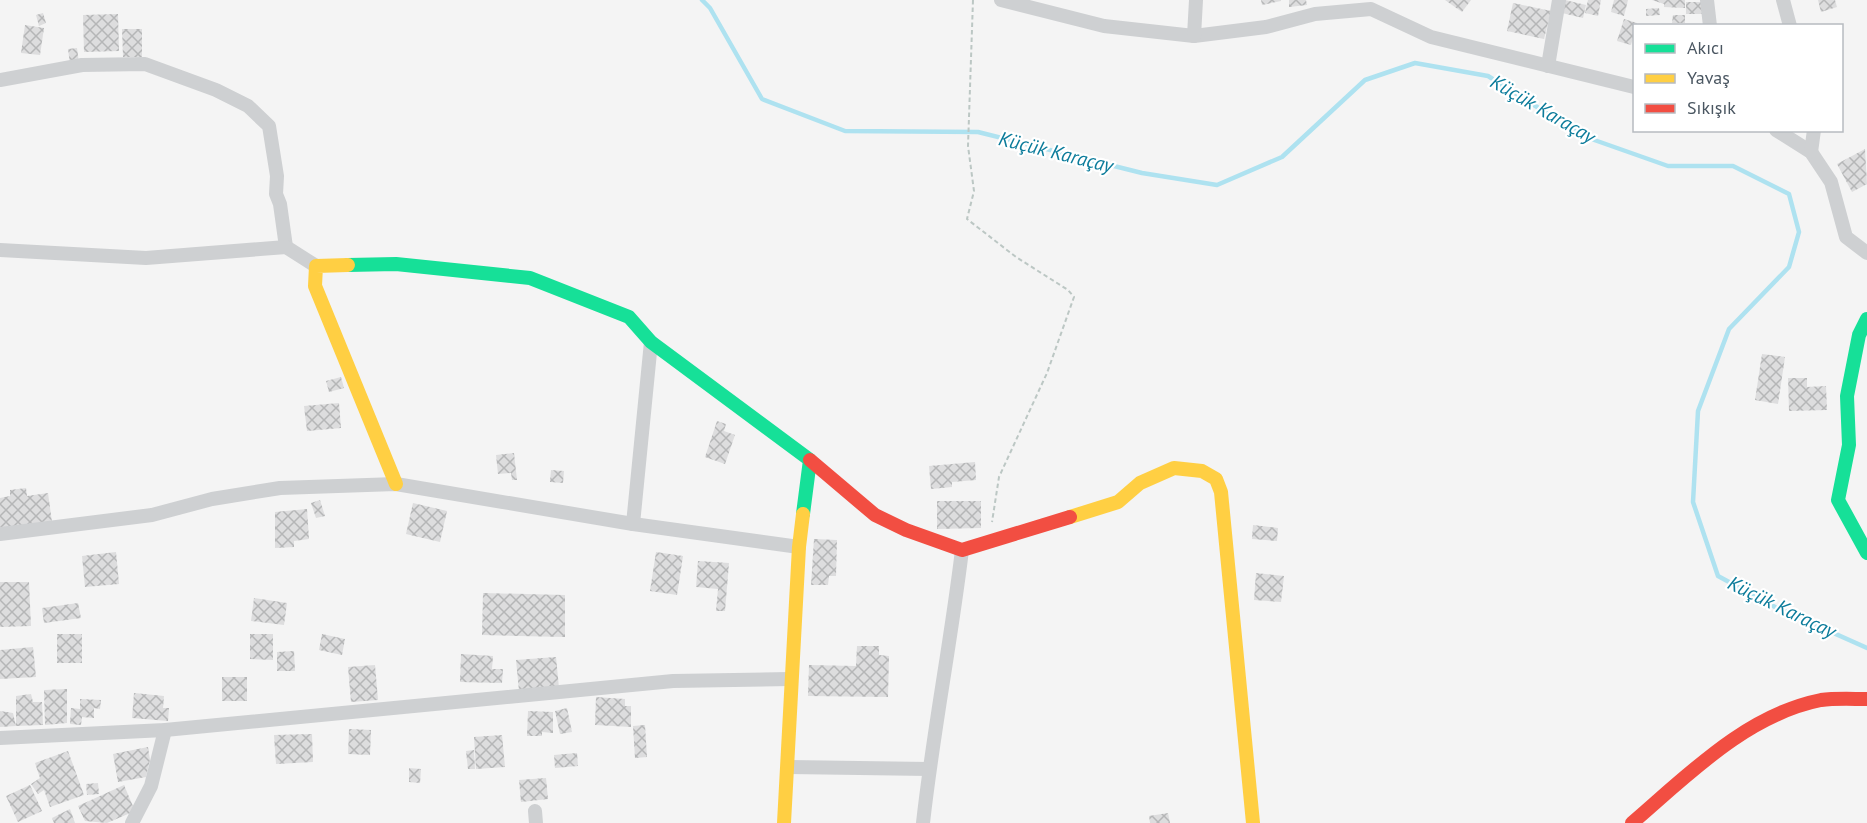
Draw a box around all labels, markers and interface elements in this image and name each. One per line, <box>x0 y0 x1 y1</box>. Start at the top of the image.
legend <box>1633 24 1843 132</box>
text: Akıcı <box>1687 36 1724 59</box>
text: Yavaş <box>1687 66 1730 89</box>
water label: Küçük Karaçay <box>1486 68 1601 150</box>
text: Sıkışık <box>1687 96 1736 119</box>
water label: Küçük Karaçay <box>996 125 1117 179</box>
water label: Küçük Karaçay <box>1724 570 1841 645</box>

